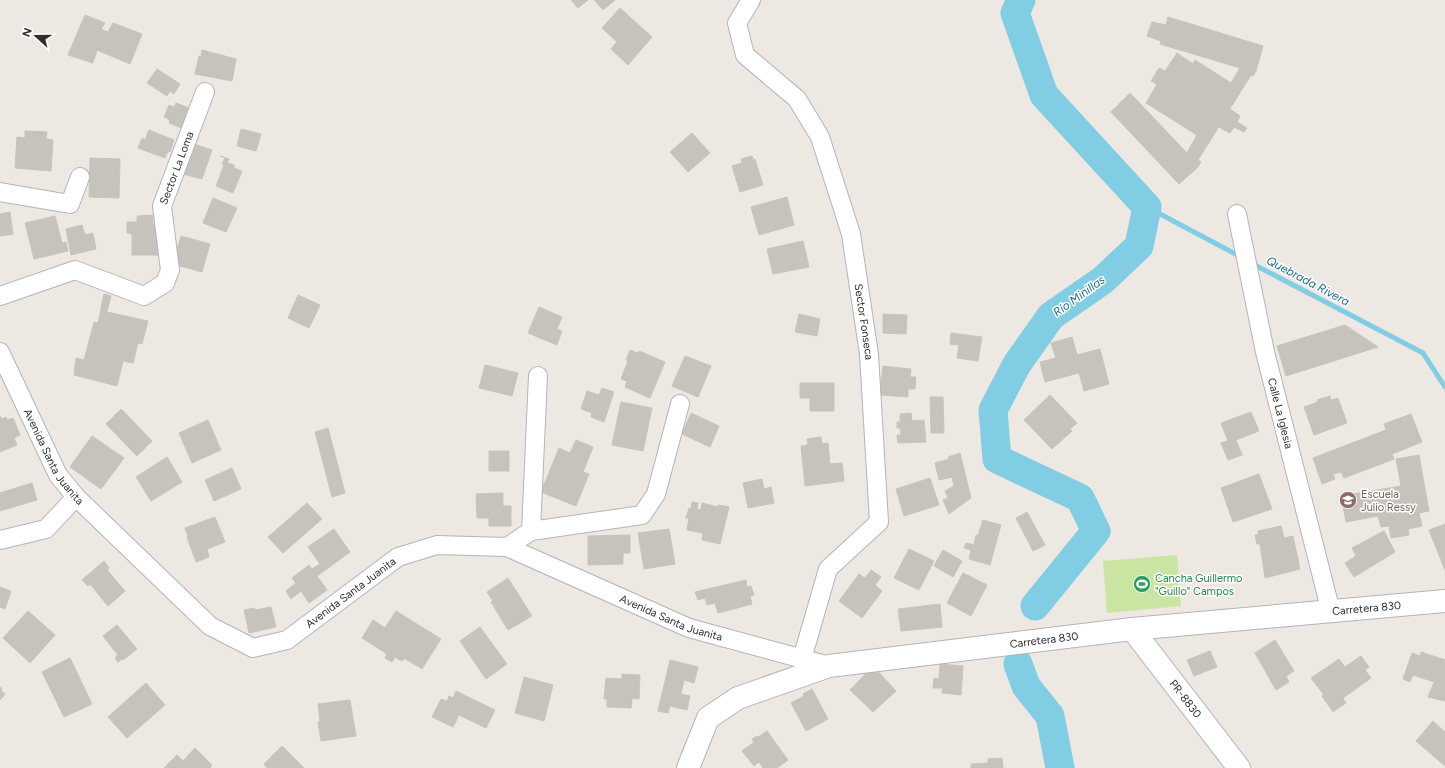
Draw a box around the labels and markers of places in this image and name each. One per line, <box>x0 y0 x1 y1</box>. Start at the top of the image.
place label: Escuela Julio Ressy <box>1361 488 1416 514</box>
school or university icon: Escuela Julio Ressy <box>1338 490 1358 510</box>
place label: Cancha Guillermo "Guillo" Campos <box>1155 572 1242 598</box>
sports icon: Cancha Guillermo "Guillo" Campos <box>1132 574 1152 594</box>

